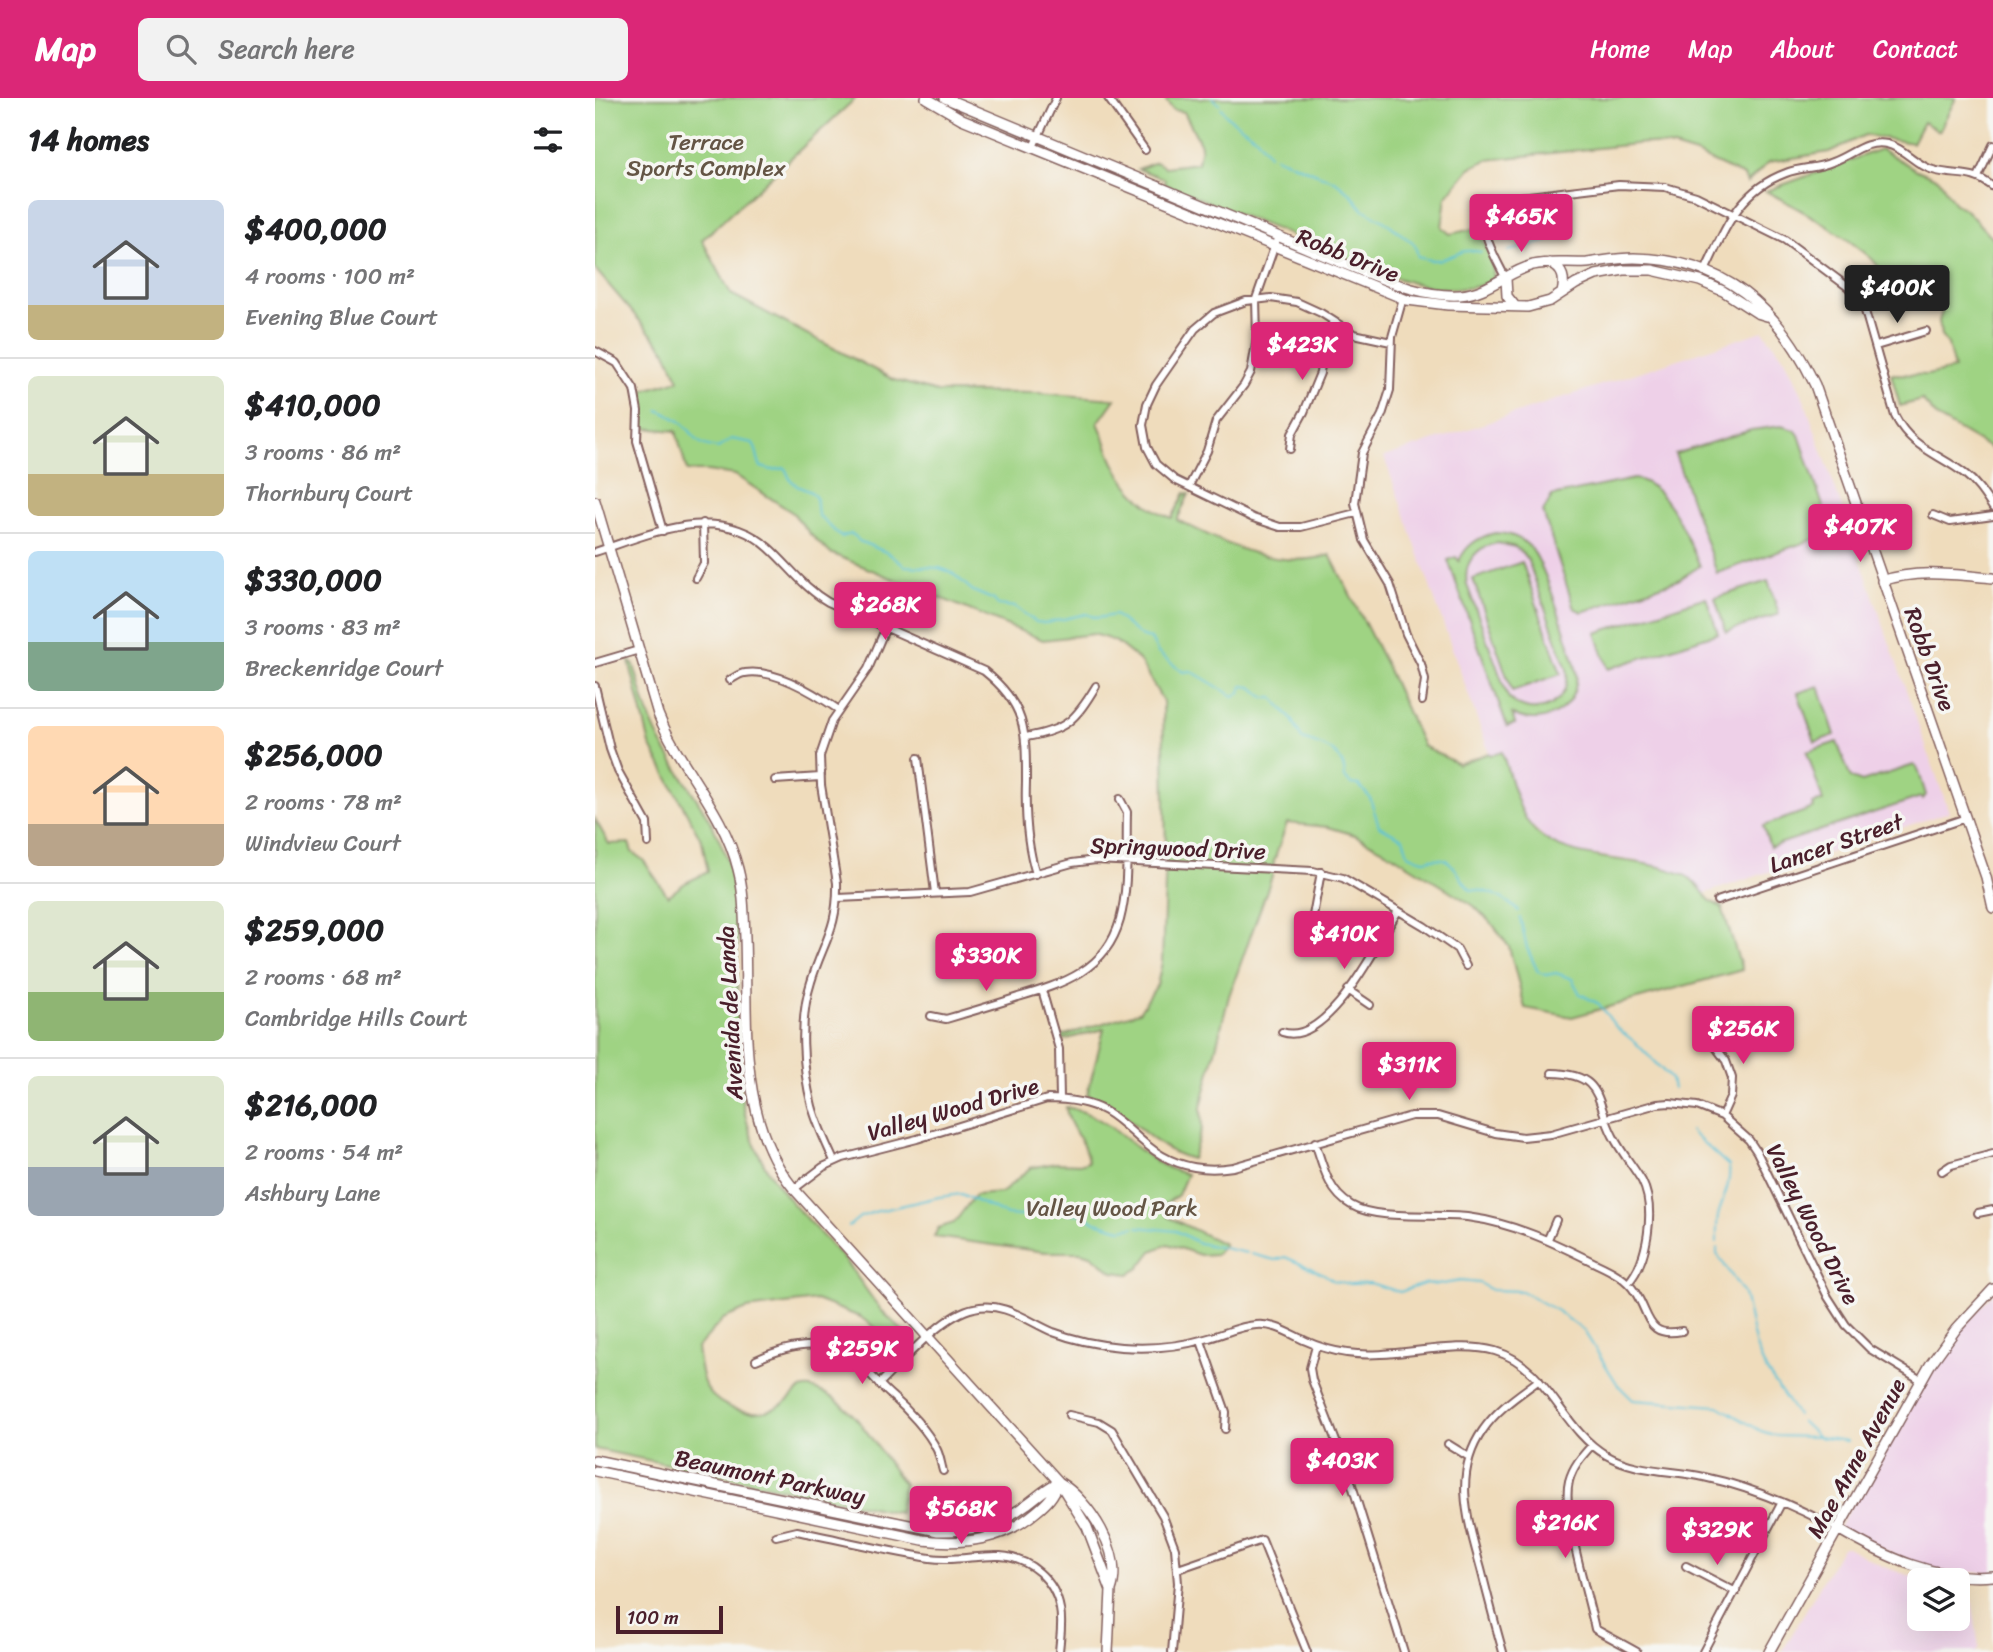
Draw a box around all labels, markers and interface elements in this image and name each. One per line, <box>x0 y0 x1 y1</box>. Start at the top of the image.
search box <box>138 18 628 81</box>
text: Map <box>35 20 96 78</box>
text: Search here <box>218 26 355 72</box>
text: Home <box>1590 28 1650 70</box>
text: Map <box>1688 28 1732 70</box>
text: About <box>1770 28 1835 70</box>
text: Contact <box>1873 28 1958 70</box>
icon: search <box>162 30 200 68</box>
text: 14 homes <box>28 113 149 167</box>
icon: filters <box>529 121 567 159</box>
park label: Terrace Sports Complex <box>627 122 786 189</box>
pin: $465K <box>1472 194 1570 254</box>
text: $465K <box>1486 196 1556 237</box>
text: $400,000 <box>245 202 387 256</box>
street label: Robb Drive <box>1290 216 1405 295</box>
icon: home <box>84 228 168 312</box>
text: 4 rooms · 100 m² <box>245 256 415 297</box>
pin: $400K <box>1848 266 1946 325</box>
text: $400K <box>1861 267 1933 308</box>
text: Evening Blue Court <box>245 297 438 338</box>
pin: $423K <box>1253 322 1351 382</box>
text: $423K <box>1267 324 1337 365</box>
text: $410,000 <box>245 378 381 432</box>
icon: home <box>84 404 168 488</box>
text: 3 rooms · 86 m² <box>245 432 401 473</box>
text: Thornbury Court <box>245 473 413 514</box>
pin: $407K <box>1811 504 1909 564</box>
text: $407K <box>1824 506 1896 547</box>
text: $330,000 <box>245 553 382 607</box>
icon: home <box>84 579 168 663</box>
pin: $268K <box>836 582 934 642</box>
text: $268K <box>850 584 920 625</box>
street label: Robb Drive <box>1892 601 1967 717</box>
text: 3 rooms · 83 m² <box>245 607 401 648</box>
text: Breckenridge Court <box>245 648 443 689</box>
text: $256,000 <box>245 728 383 782</box>
icon: home <box>84 754 168 838</box>
text: 2 rooms · 78 m² <box>245 782 402 823</box>
street label: Lancer Street <box>1764 801 1910 886</box>
text: Windview Court <box>245 823 401 864</box>
street label: Springwood Drive <box>1090 825 1267 872</box>
text: $259,000 <box>245 903 384 957</box>
pin: $410K <box>1295 912 1393 971</box>
text: $410K <box>1310 913 1378 954</box>
street label: Avenida de Landa <box>705 924 756 1102</box>
icon: home <box>84 929 168 1013</box>
pin: $330K <box>937 934 1035 993</box>
text: $330K <box>951 935 1021 976</box>
text: 2 rooms · 68 m² <box>245 957 402 998</box>
text: Cambridge Hills Court <box>245 998 468 1039</box>
pin: $256K <box>1694 1006 1792 1066</box>
text: $256K <box>1708 1008 1778 1049</box>
pin: $311K <box>1360 1042 1458 1102</box>
text: $311K <box>1378 1044 1440 1085</box>
street label: Valley Wood Drive <box>863 1065 1044 1154</box>
text: $216,000 <box>245 1078 377 1132</box>
icon: home <box>84 1104 168 1188</box>
text: 2 rooms · 54 m² <box>245 1132 403 1173</box>
street label: Valley Wood Drive <box>1754 1136 1871 1312</box>
text: Ashbury Lane <box>245 1173 380 1214</box>
park label: Valley Wood Park <box>1026 1188 1198 1229</box>
pin: $259K <box>813 1326 911 1386</box>
text: $259K <box>827 1328 897 1369</box>
street label: Mae Anne Avenue <box>1795 1370 1918 1546</box>
street label: Beaumont Parkway <box>671 1437 869 1518</box>
pin: $403K <box>1293 1438 1391 1498</box>
text: $403K <box>1306 1440 1378 1481</box>
pin: $568K <box>912 1486 1010 1546</box>
text: $568K <box>926 1488 996 1529</box>
pin: $216K <box>1516 1500 1614 1560</box>
text: $216K <box>1532 1502 1598 1543</box>
pin: $329K <box>1668 1508 1766 1567</box>
text: $329K <box>1682 1509 1752 1550</box>
map controls <box>1907 1568 1970 1631</box>
button: layers <box>1907 1568 1970 1631</box>
text: 100 m <box>627 1601 679 1634</box>
scale bar <box>616 1603 723 1635</box>

